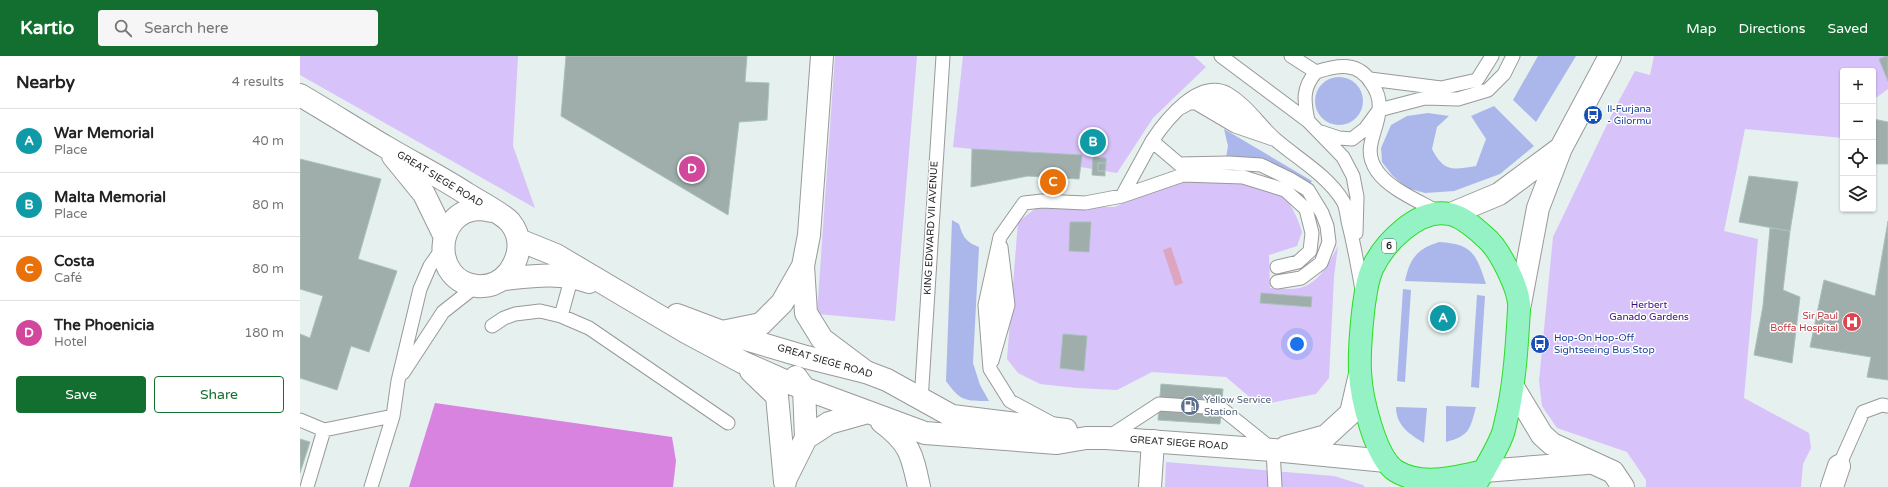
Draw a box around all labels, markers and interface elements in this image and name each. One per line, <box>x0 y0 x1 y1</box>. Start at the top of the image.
search box <box>98 10 378 46</box>
text: Kartio <box>20 17 74 39</box>
icon: search <box>112 17 134 39</box>
text: Search here <box>144 19 229 37</box>
text: Map <box>1686 20 1717 37</box>
text: Directions <box>1739 20 1806 37</box>
text: Saved <box>1828 20 1868 37</box>
map controls <box>1840 68 1876 212</box>
button: + <box>1840 68 1876 104</box>
text: Nearby <box>16 72 75 93</box>
text: 4 results <box>232 74 284 90</box>
place label: Il-Furjana - Ġilormu <box>1607 103 1651 127</box>
bus stop icon: Il-Furjana - Ġilormu <box>1582 104 1604 126</box>
button: − <box>1840 104 1876 140</box>
text: War Memorial <box>54 124 154 142</box>
pin: B <box>1080 127 1106 157</box>
text: A <box>24 133 34 149</box>
text: 40 m <box>252 133 284 149</box>
button: locate <box>1840 140 1876 176</box>
text: Place <box>54 142 87 158</box>
street label: GREAT SIEGE ROAD <box>395 148 485 210</box>
pin: D <box>679 154 705 184</box>
street label: KING EDWARD VII AVENUE <box>922 161 940 295</box>
pin: C <box>1040 167 1066 197</box>
button: layers <box>1840 176 1876 212</box>
text: Malta Memorial <box>54 188 166 206</box>
text: B <box>24 197 34 213</box>
text: 80 m <box>252 197 284 213</box>
text: Place <box>54 206 87 222</box>
road number: 6 <box>1382 239 1396 253</box>
text: Costa <box>54 252 95 270</box>
text: C <box>24 261 34 277</box>
text: 80 m <box>252 261 284 277</box>
text: Café <box>54 270 82 286</box>
park label: Herbert Ganado Gardens <box>1609 299 1689 323</box>
pin: A <box>1430 303 1456 333</box>
place label: Sir Paul Boffa Hospital <box>1770 310 1838 334</box>
hospital icon: Sir Paul Boffa Hospital <box>1841 311 1863 333</box>
text: The Phoenicia <box>54 316 154 334</box>
text: D <box>24 325 34 341</box>
text: 180 m <box>244 325 284 341</box>
place label: Hop-On Hop-Off Sightseeing Bus Stop <box>1554 332 1655 356</box>
bus stop icon: Hop-On Hop-Off Sightseeing Bus Stop <box>1529 333 1551 355</box>
text: Hotel <box>54 334 87 350</box>
your location <box>1287 334 1307 354</box>
street label: GREAT SIEGE ROAD <box>776 342 874 380</box>
button: Save <box>16 376 146 413</box>
button: Share <box>154 376 284 413</box>
place label: Yellow Service Station <box>1204 394 1272 418</box>
fuel station icon: Yellow Service Station <box>1179 395 1201 417</box>
street label: GREAT SIEGE ROAD <box>1129 434 1229 452</box>

